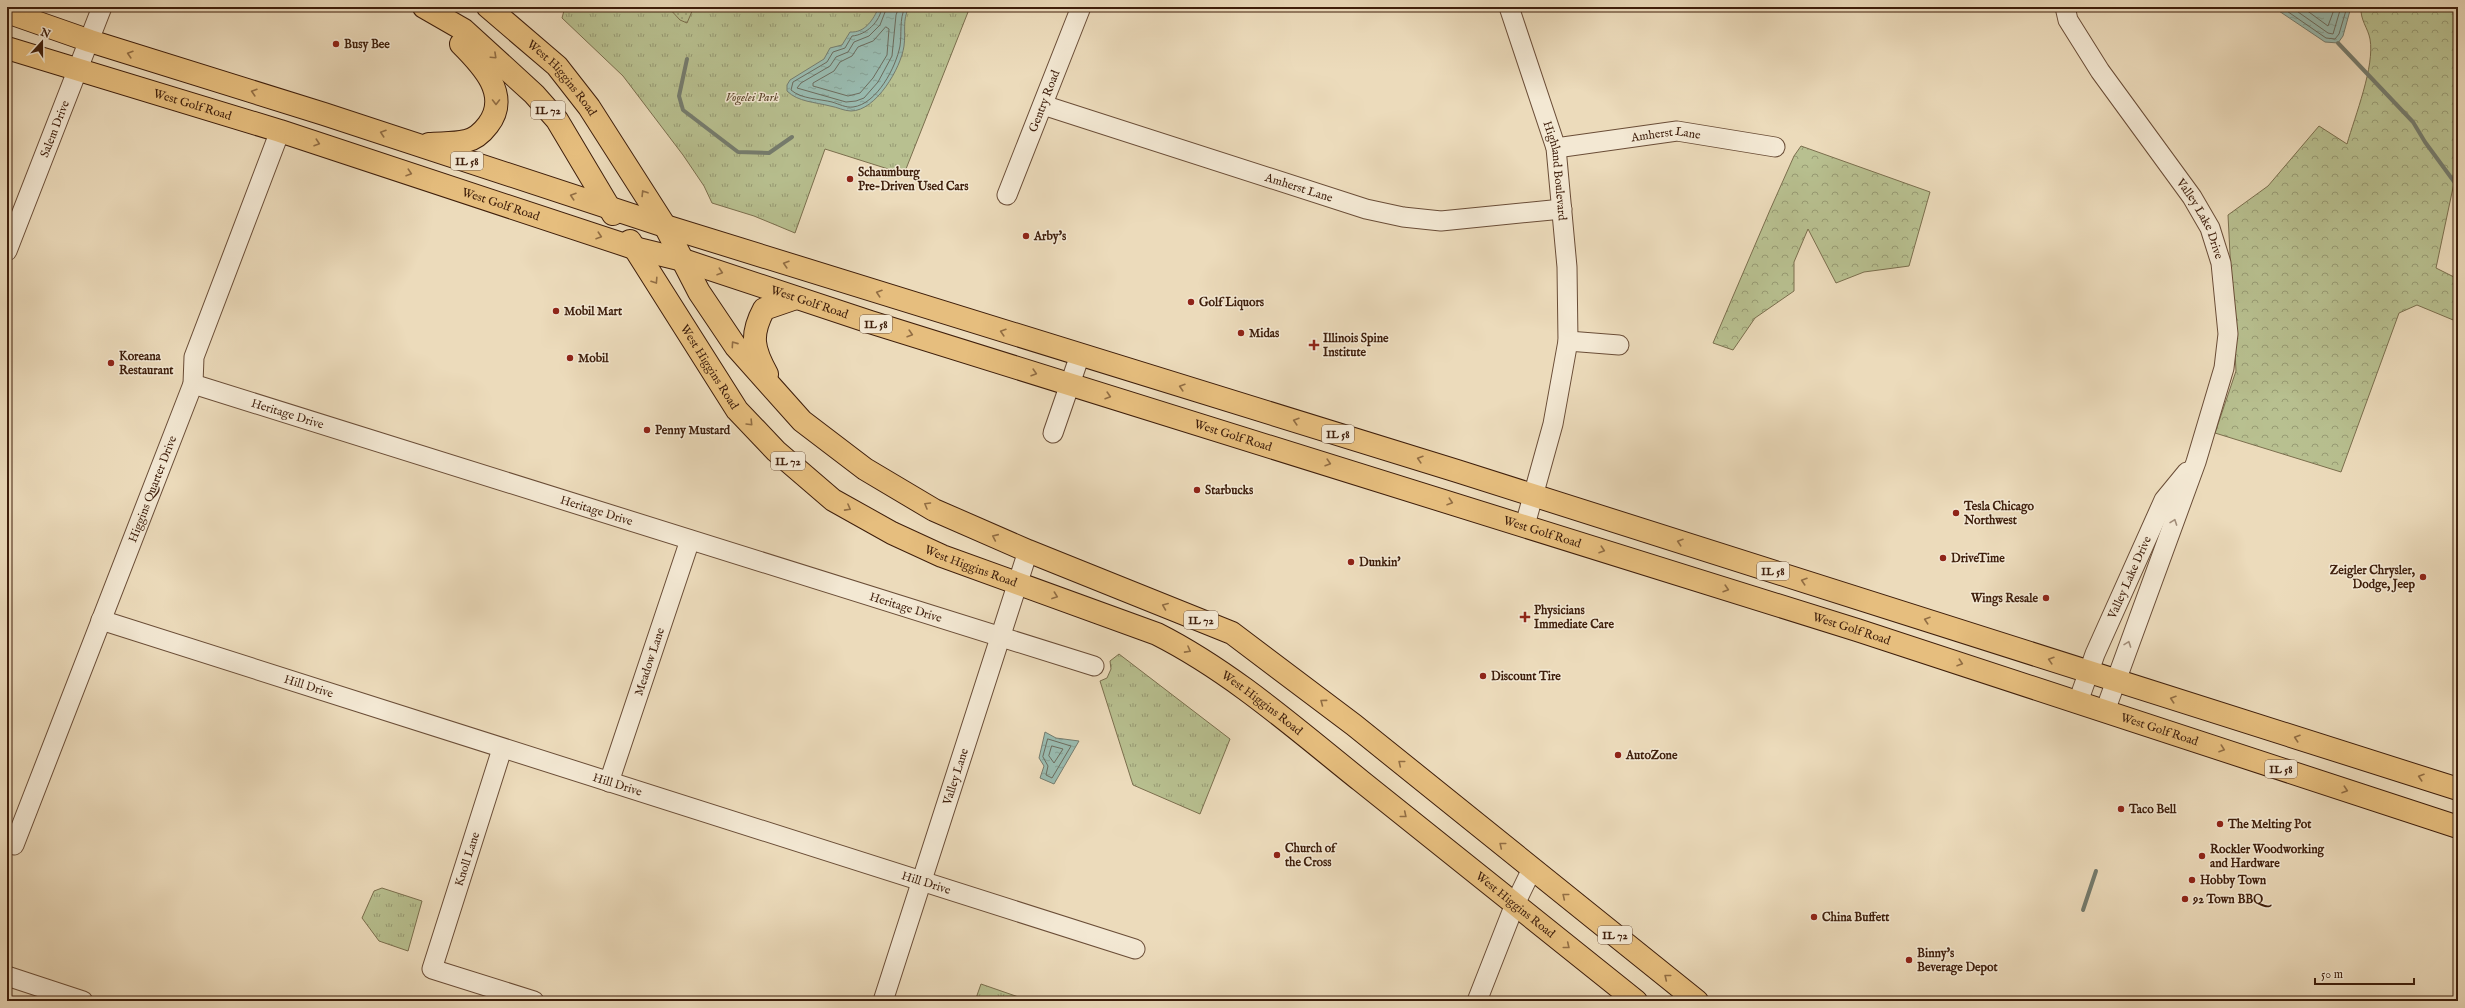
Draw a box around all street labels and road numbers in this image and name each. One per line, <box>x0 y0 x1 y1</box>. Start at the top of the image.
street label: West Higgins Road <box>524 37 600 119</box>
street label: Gentry Road <box>1025 67 1064 134</box>
street label: West Golf Road <box>152 86 234 124</box>
street label: Salem Drive <box>37 98 73 160</box>
road number: IL 72 <box>531 101 565 119</box>
street label: Highland Boulevard <box>1540 119 1570 222</box>
street label: Amherst Lane <box>1629 124 1702 146</box>
road number: IL 58 <box>451 152 483 170</box>
street label: Amherst Lane <box>1262 170 1335 206</box>
street label: Valley Lake Drive <box>2173 175 2226 261</box>
street label: West Golf Road <box>460 185 542 224</box>
street label: West Golf Road <box>769 283 851 322</box>
road number: IL 58 <box>860 315 892 333</box>
street label: West Higgins Road <box>677 322 742 413</box>
street label: Heritage Drive <box>249 396 326 433</box>
street label: West Golf Road <box>1192 417 1274 455</box>
road number: IL 58 <box>1322 425 1354 443</box>
street label: Higgins Quarter Drive <box>125 433 180 545</box>
road number: IL 72 <box>771 452 805 470</box>
street label: Heritage Drive <box>558 492 635 529</box>
street label: West Golf Road <box>1501 513 1584 552</box>
street label: Valley Lake Drive <box>2104 533 2155 622</box>
street label: West Higgins Road <box>922 542 1020 591</box>
road number: IL 58 <box>1757 562 1789 580</box>
street label: Heritage Drive <box>868 589 944 626</box>
street label: West Golf Road <box>1811 610 1893 649</box>
road number: IL 72 <box>1184 611 1218 629</box>
street label: Meadow Lane <box>631 625 668 698</box>
street label: West Higgins Road <box>1219 668 1306 739</box>
street label: Hill Drive <box>282 672 335 702</box>
street label: West Golf Road <box>2119 710 2201 750</box>
street label: Valley Lane <box>939 746 972 808</box>
road number: IL 58 <box>2265 760 2297 778</box>
street label: Hill Drive <box>591 770 644 800</box>
street label: Knoll Lane <box>452 830 483 888</box>
street label: Hill Drive <box>900 868 953 898</box>
street label: West Higgins Road <box>1473 869 1558 942</box>
road number: IL 72 <box>1598 926 1632 944</box>

